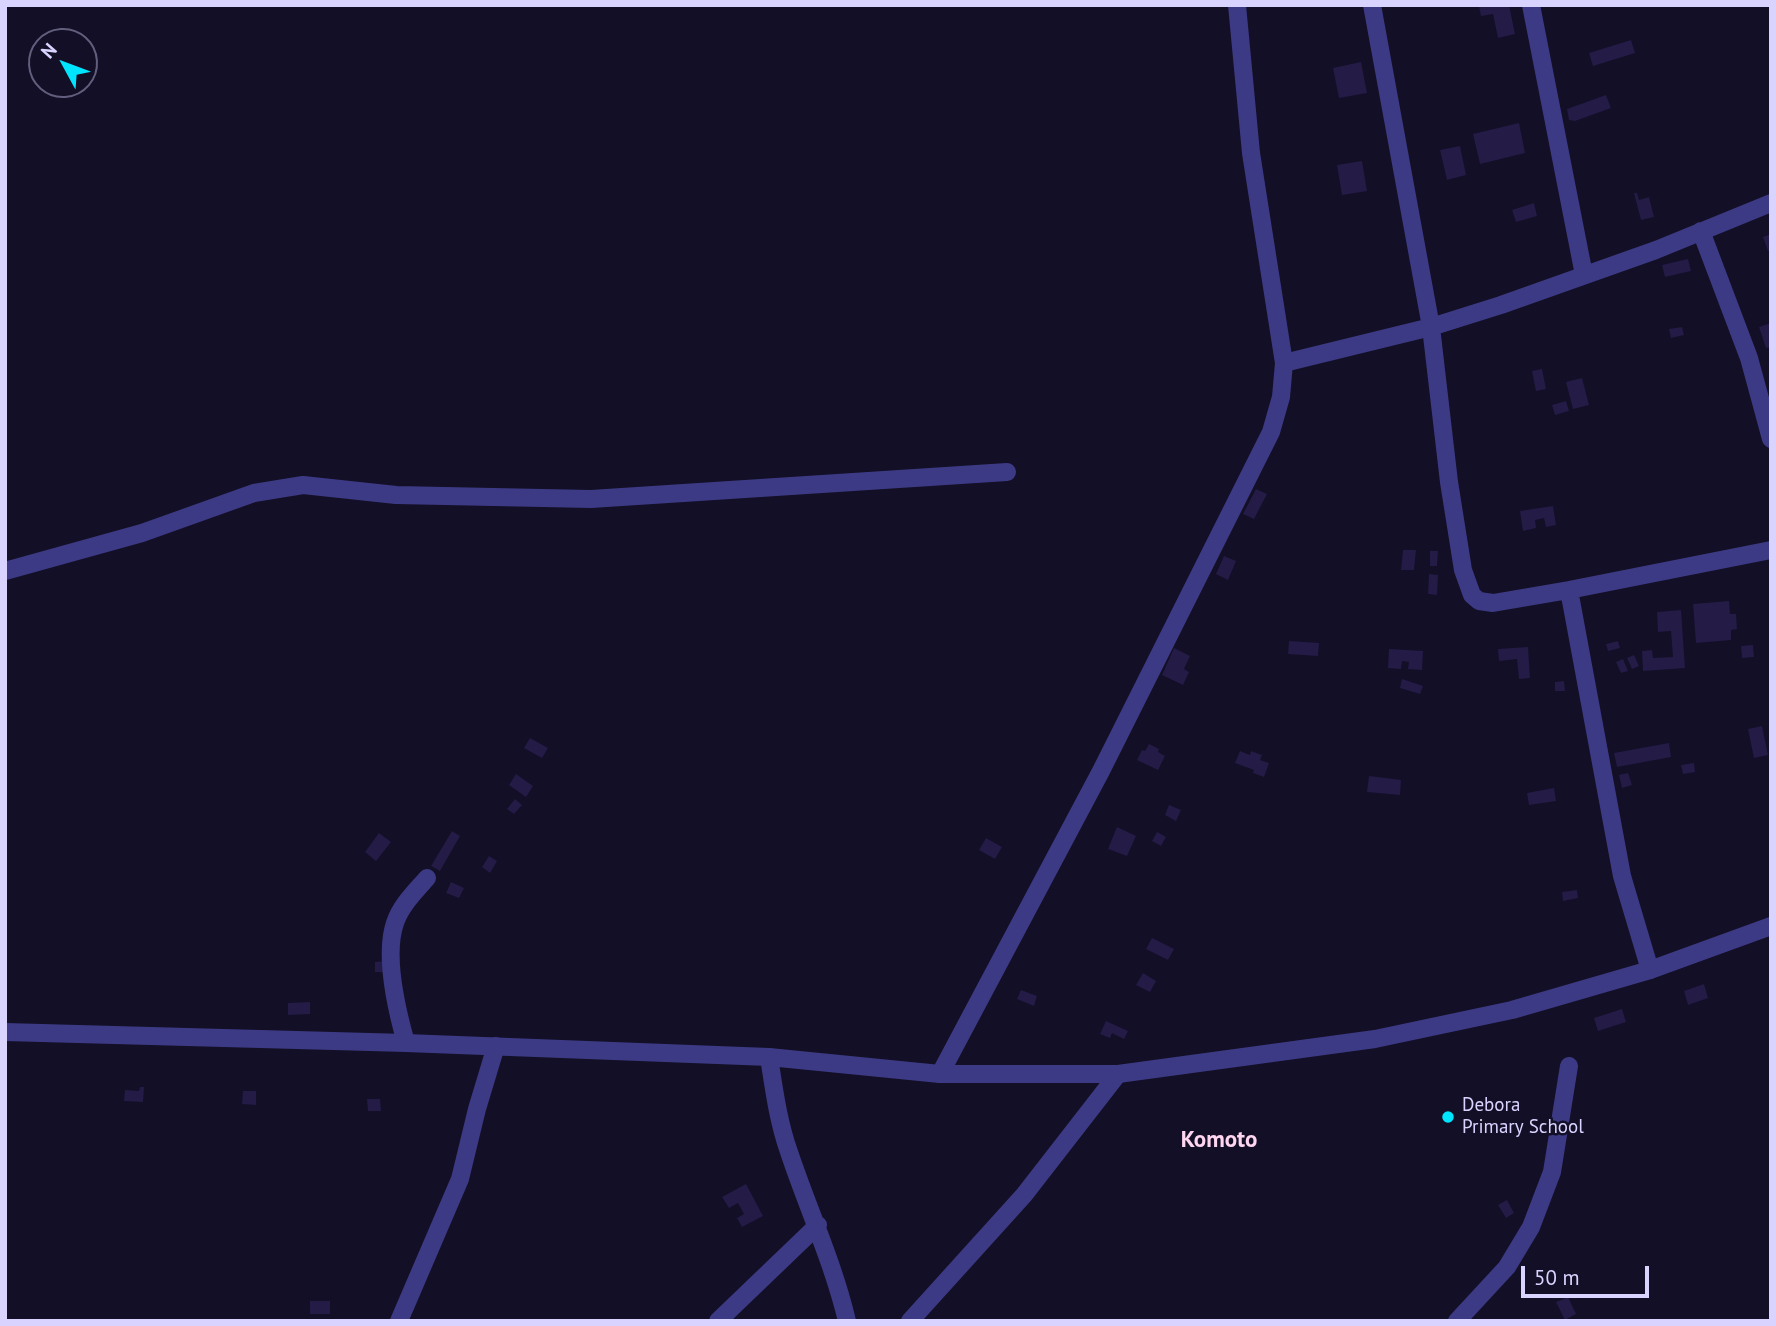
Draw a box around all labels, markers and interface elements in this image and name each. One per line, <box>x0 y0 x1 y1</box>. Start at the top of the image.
north arrow <box>28 28 98 98</box>
text: N <box>36 38 62 63</box>
place label: Debora Primary School <box>1462 1095 1584 1139</box>
marker: Debora Primary School <box>1440 1109 1456 1125</box>
district label: Komoto <box>1181 1126 1257 1154</box>
scale bar <box>1524 1252 1652 1296</box>
text: 50 m <box>1534 1264 1580 1291</box>

